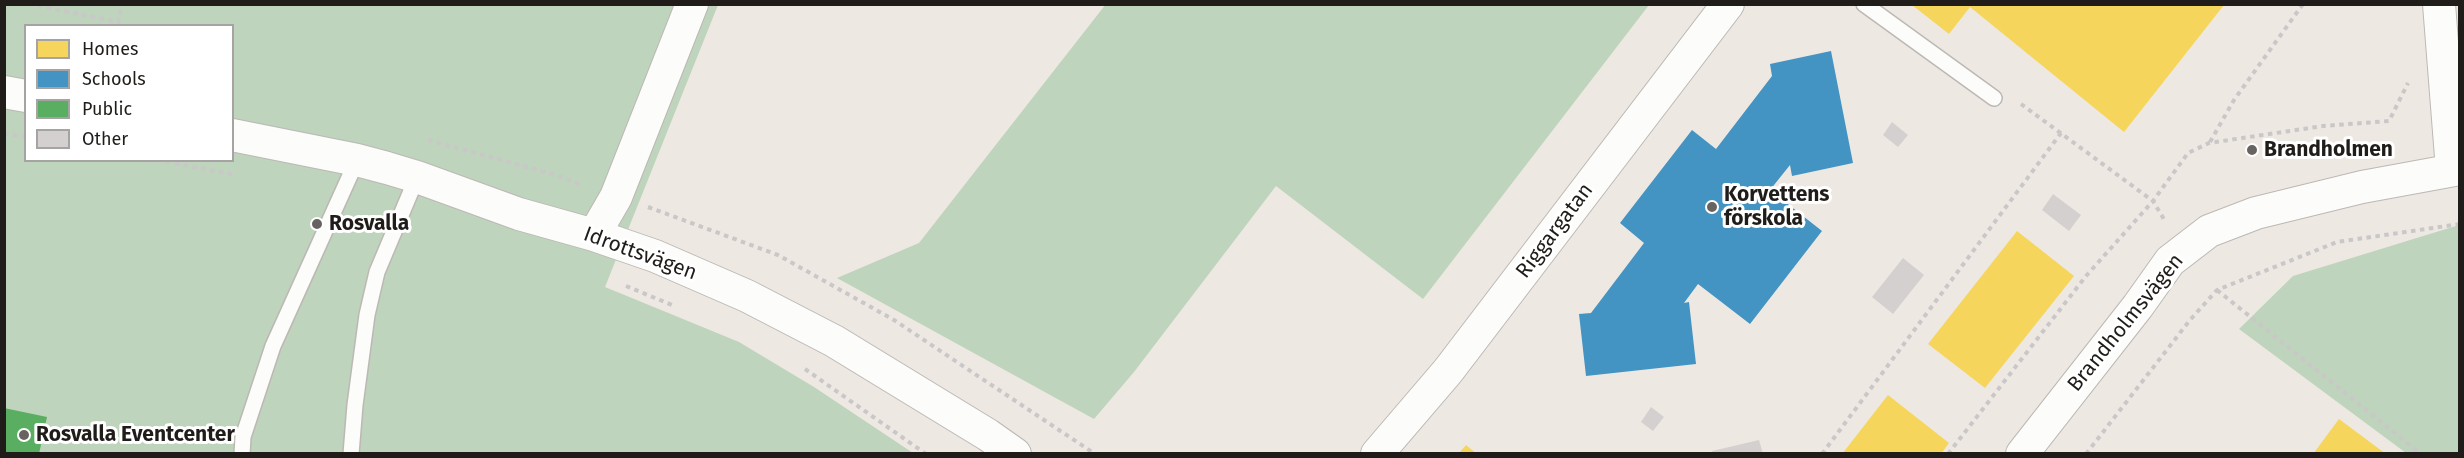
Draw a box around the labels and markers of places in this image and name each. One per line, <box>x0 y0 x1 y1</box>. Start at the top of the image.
place label: Brandholmen <box>2264 137 2393 163</box>
marker: Brandholmen <box>2245 143 2259 157</box>
place label: Korvettens förskola <box>1724 182 1829 232</box>
marker: Korvettens förskola <box>1705 200 1719 214</box>
place label: Rosvalla <box>329 211 409 237</box>
marker: Rosvalla <box>310 217 324 231</box>
place label: Rosvalla Eventcenter <box>36 422 235 448</box>
marker: Rosvalla Eventcenter <box>17 428 31 442</box>

